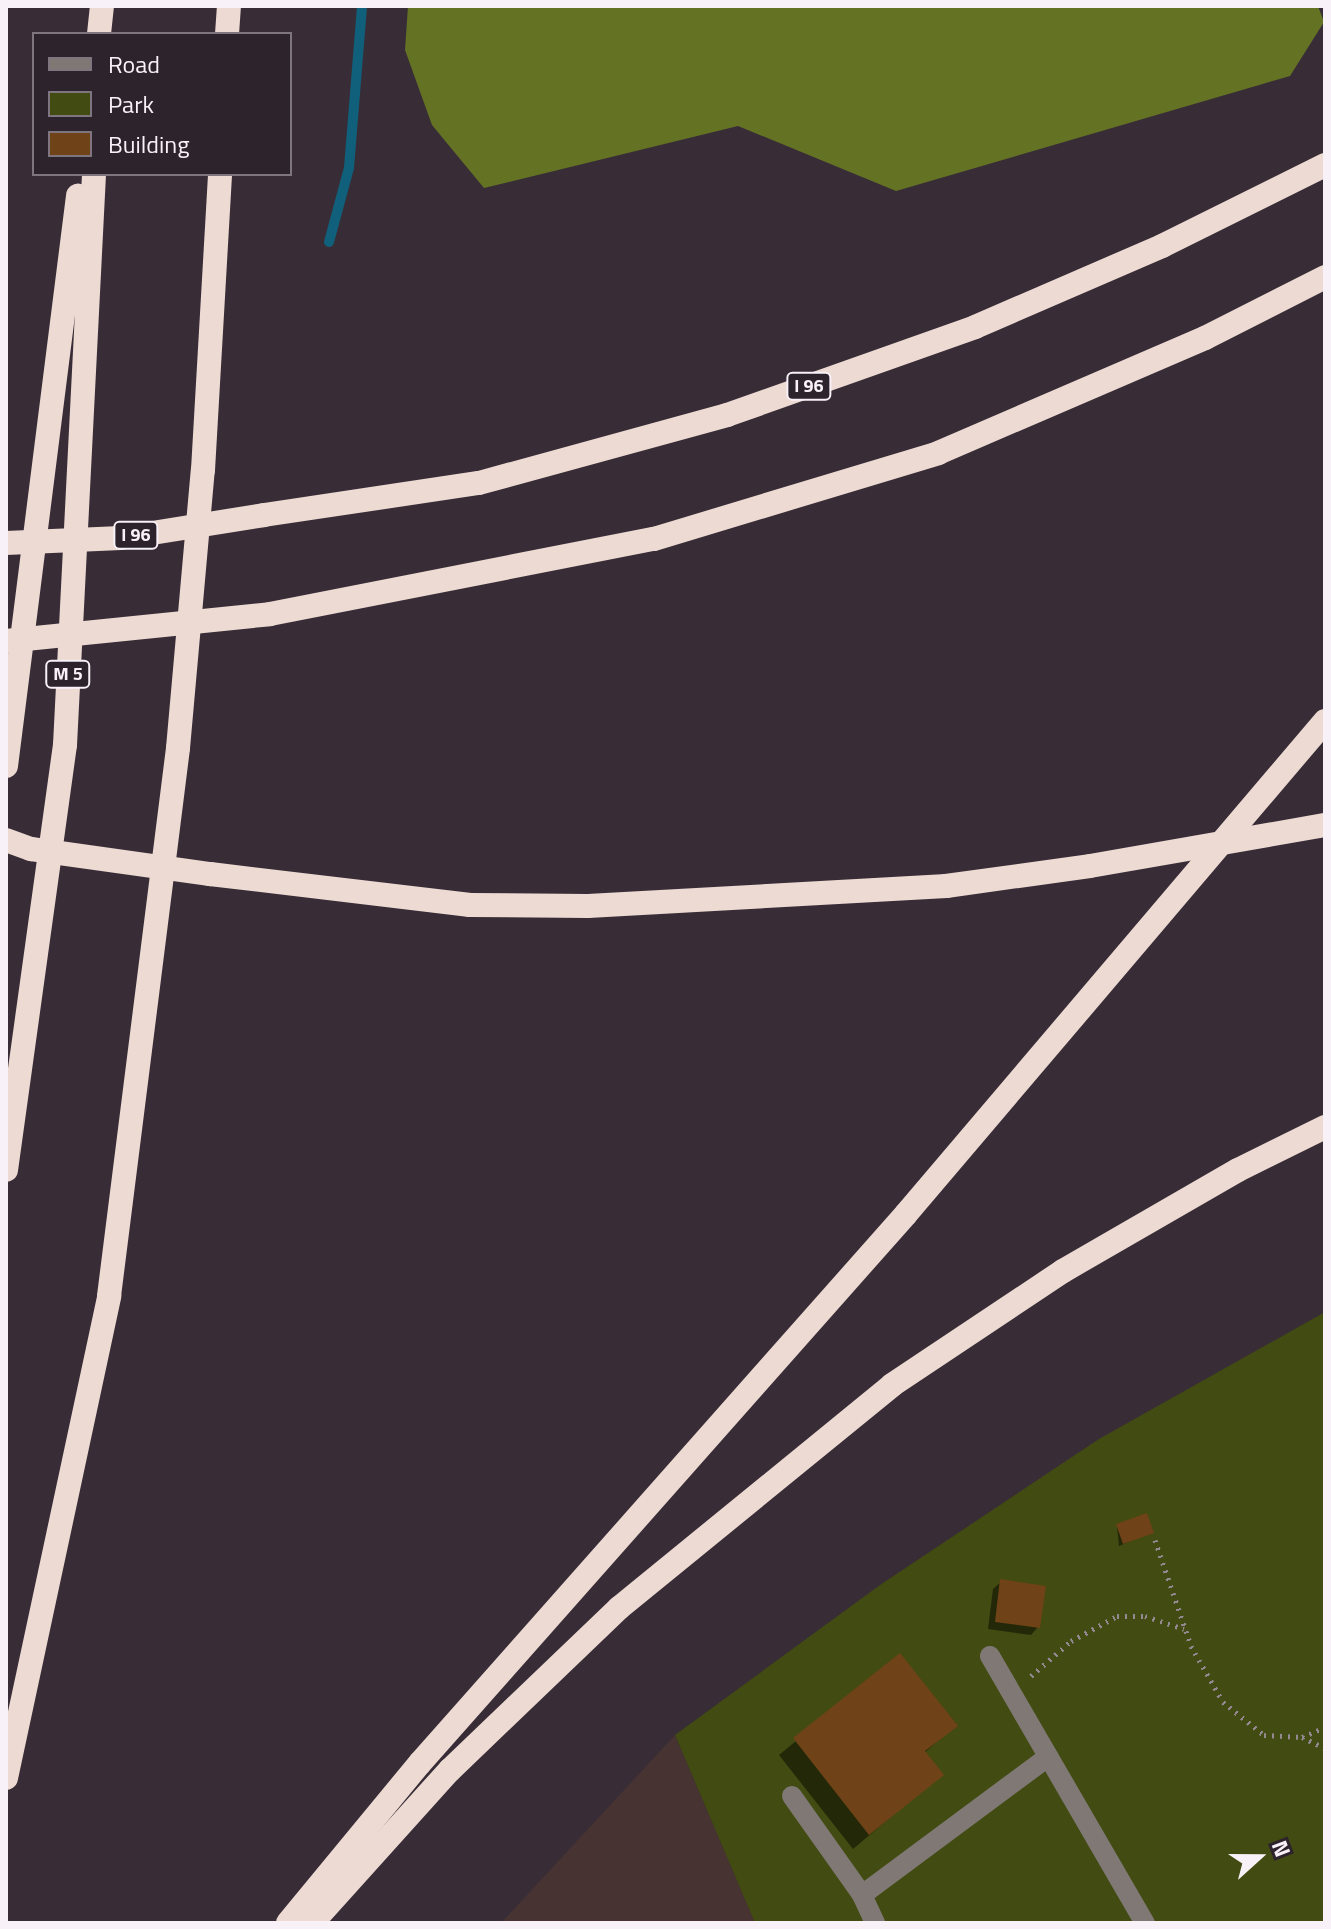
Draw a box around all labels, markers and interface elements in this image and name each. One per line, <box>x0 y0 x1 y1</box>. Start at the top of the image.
legend <box>32 32 292 176</box>
text: Road <box>108 46 160 82</box>
text: Park <box>108 86 154 122</box>
text: Building <box>108 126 190 162</box>
road number: I 96 <box>785 372 833 400</box>
road number: I 96 <box>112 521 160 549</box>
road number: M 5 <box>44 660 92 688</box>
north arrow <box>1219 1817 1299 1897</box>
text: N <box>1263 1835 1300 1862</box>

